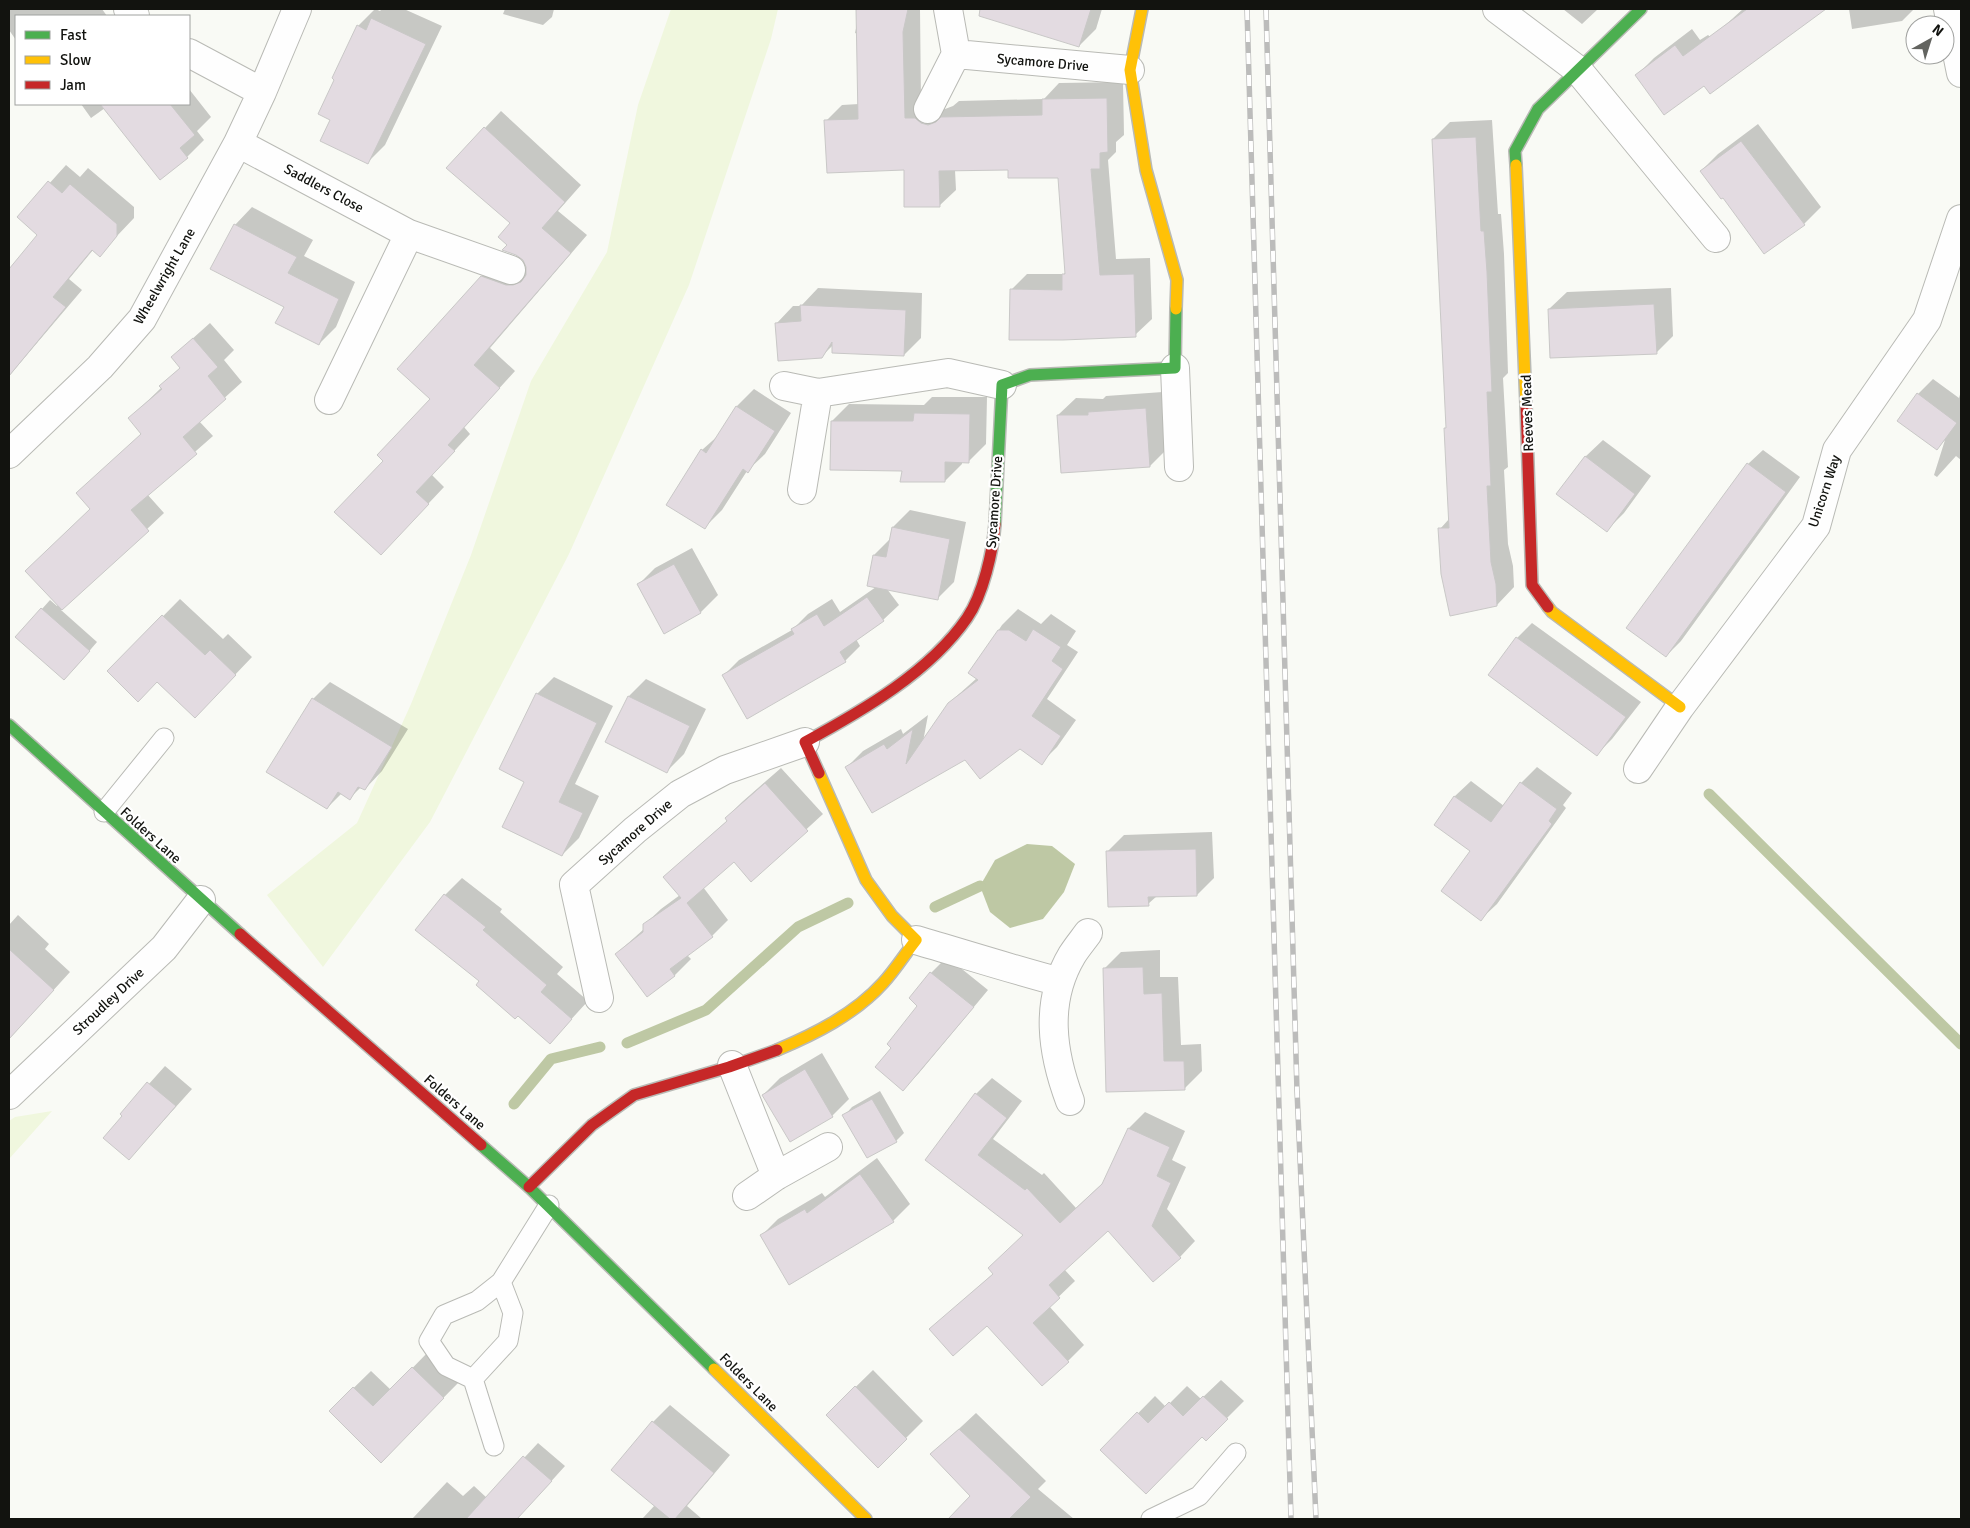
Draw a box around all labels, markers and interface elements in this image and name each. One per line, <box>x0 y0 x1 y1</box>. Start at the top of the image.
legend <box>15 15 190 105</box>
north arrow <box>1905 15 1955 65</box>
text: N <box>1929 21 1947 40</box>
text: Fast <box>60 26 87 44</box>
street label: Sycamore Drive <box>996 50 1090 75</box>
text: Slow <box>60 51 91 69</box>
text: Jam <box>60 76 86 94</box>
street label: Saddlers Close <box>281 160 367 217</box>
street label: Wheelwright Lane <box>130 225 199 328</box>
street label: Reeves Mead <box>1518 374 1537 452</box>
street label: Unicorn Way <box>1805 452 1844 530</box>
street label: Sycamore Drive <box>983 455 1006 549</box>
street label: Sycamore Drive <box>595 796 676 869</box>
street label: Folders Lane <box>117 804 185 867</box>
street label: Stroudley Drive <box>69 964 148 1039</box>
street label: Folders Lane <box>420 1071 489 1134</box>
street label: Folders Lane <box>716 1350 781 1415</box>

